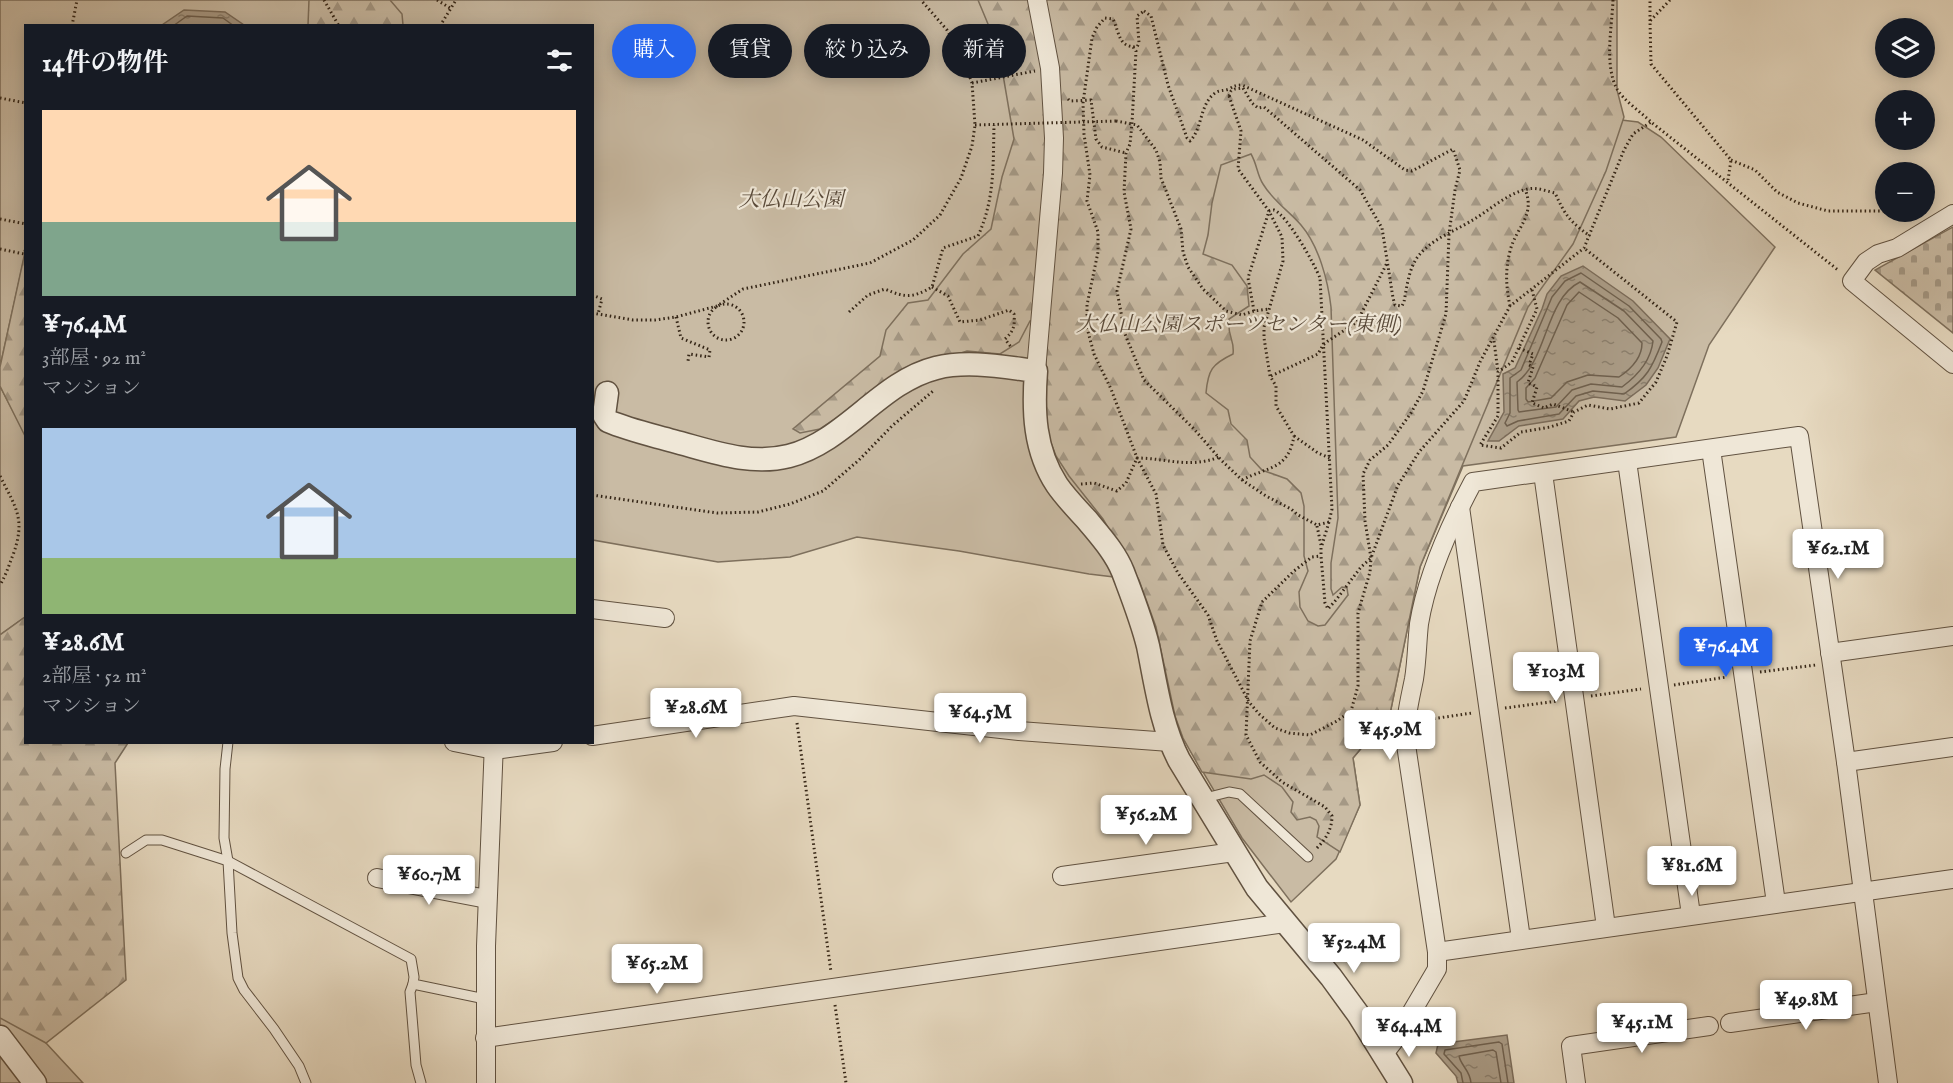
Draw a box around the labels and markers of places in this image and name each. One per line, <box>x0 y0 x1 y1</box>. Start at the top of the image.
pin: ¥62.1M <box>1789 529 1887 580</box>
pin: ¥76.4M <box>1677 627 1775 678</box>
pin: ¥103M <box>1514 652 1598 703</box>
pin: ¥28.6M <box>647 688 745 739</box>
pin: ¥64.5M <box>931 693 1029 744</box>
pin: ¥45.9M <box>1341 710 1439 761</box>
pin: ¥56.2M <box>1097 795 1195 846</box>
pin: ¥81.6M <box>1643 846 1741 897</box>
pin: ¥60.7M <box>380 855 478 906</box>
pin: ¥52.4M <box>1305 923 1403 974</box>
pin: ¥65.2M <box>608 944 706 995</box>
pin: ¥49.8M <box>1757 980 1855 1031</box>
pin: ¥45.1M <box>1593 1003 1691 1054</box>
pin: ¥64.4M <box>1360 1007 1458 1058</box>

